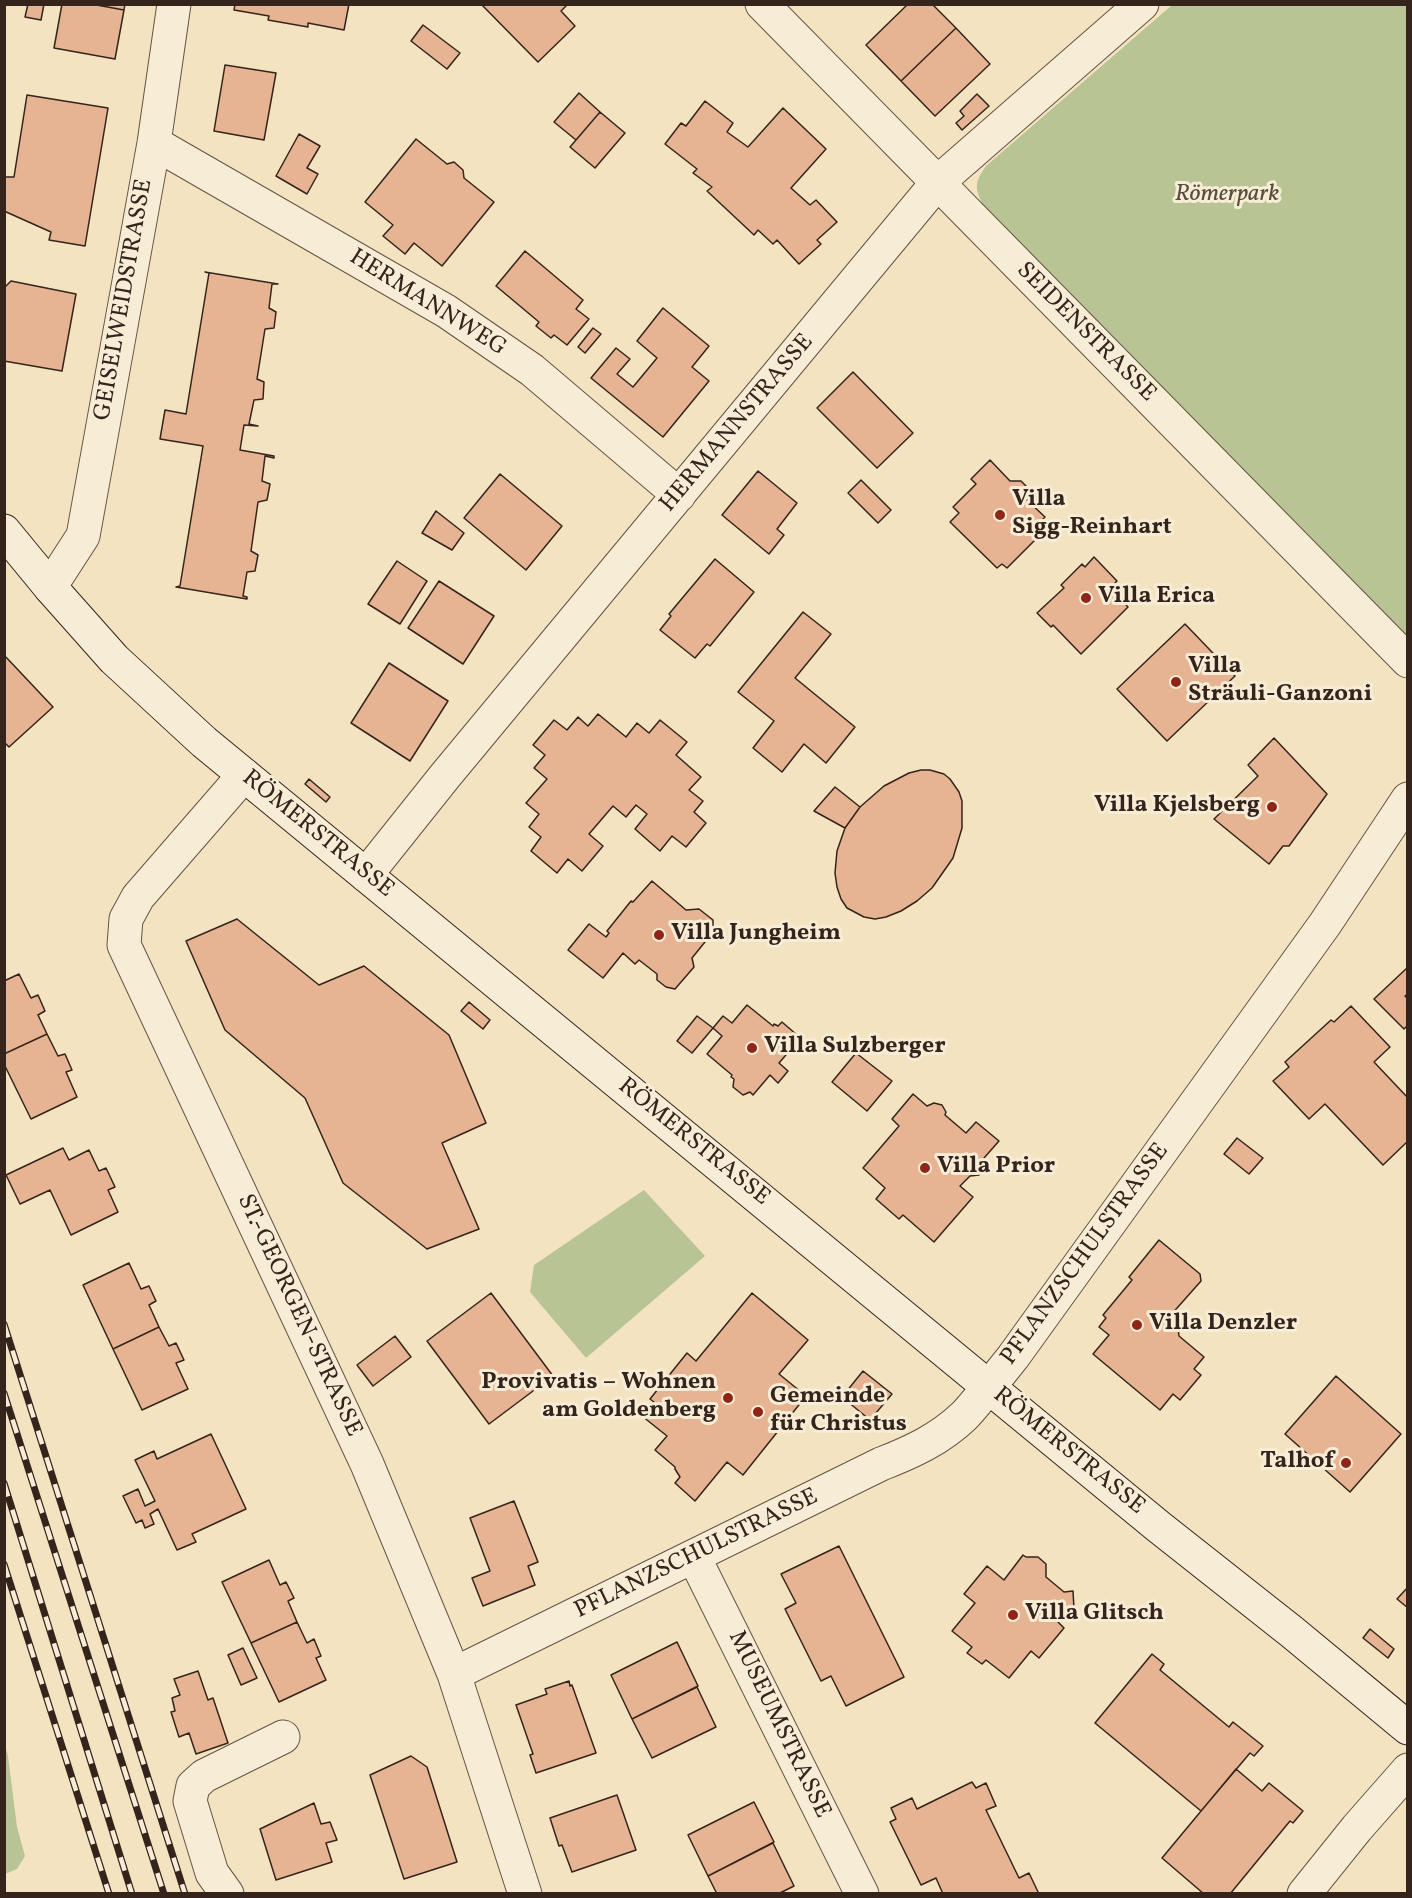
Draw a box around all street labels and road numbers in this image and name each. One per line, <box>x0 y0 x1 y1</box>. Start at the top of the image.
street label: GEISELWEIDSTRASSE <box>90 177 160 423</box>
street label: HERMANNWEG <box>343 244 511 364</box>
street label: SEIDENSTRASSE <box>1009 257 1161 409</box>
street label: HERMANNSTRASSE <box>655 329 821 519</box>
street label: RÖMERSTRASSE <box>235 765 399 905</box>
street label: RÖMERSTRASSE <box>611 1073 775 1213</box>
street label: PFLANZSCHULSTRASSE <box>996 1138 1176 1372</box>
street label: ST.-GEORGEN-STRASSE <box>229 1190 367 1442</box>
street label: RÖMERSTRASSE <box>986 1382 1150 1522</box>
street label: PFLANZSCHULSTRASSE <box>571 1483 823 1627</box>
street label: MUSEUMSTRASSE <box>720 1627 836 1823</box>

